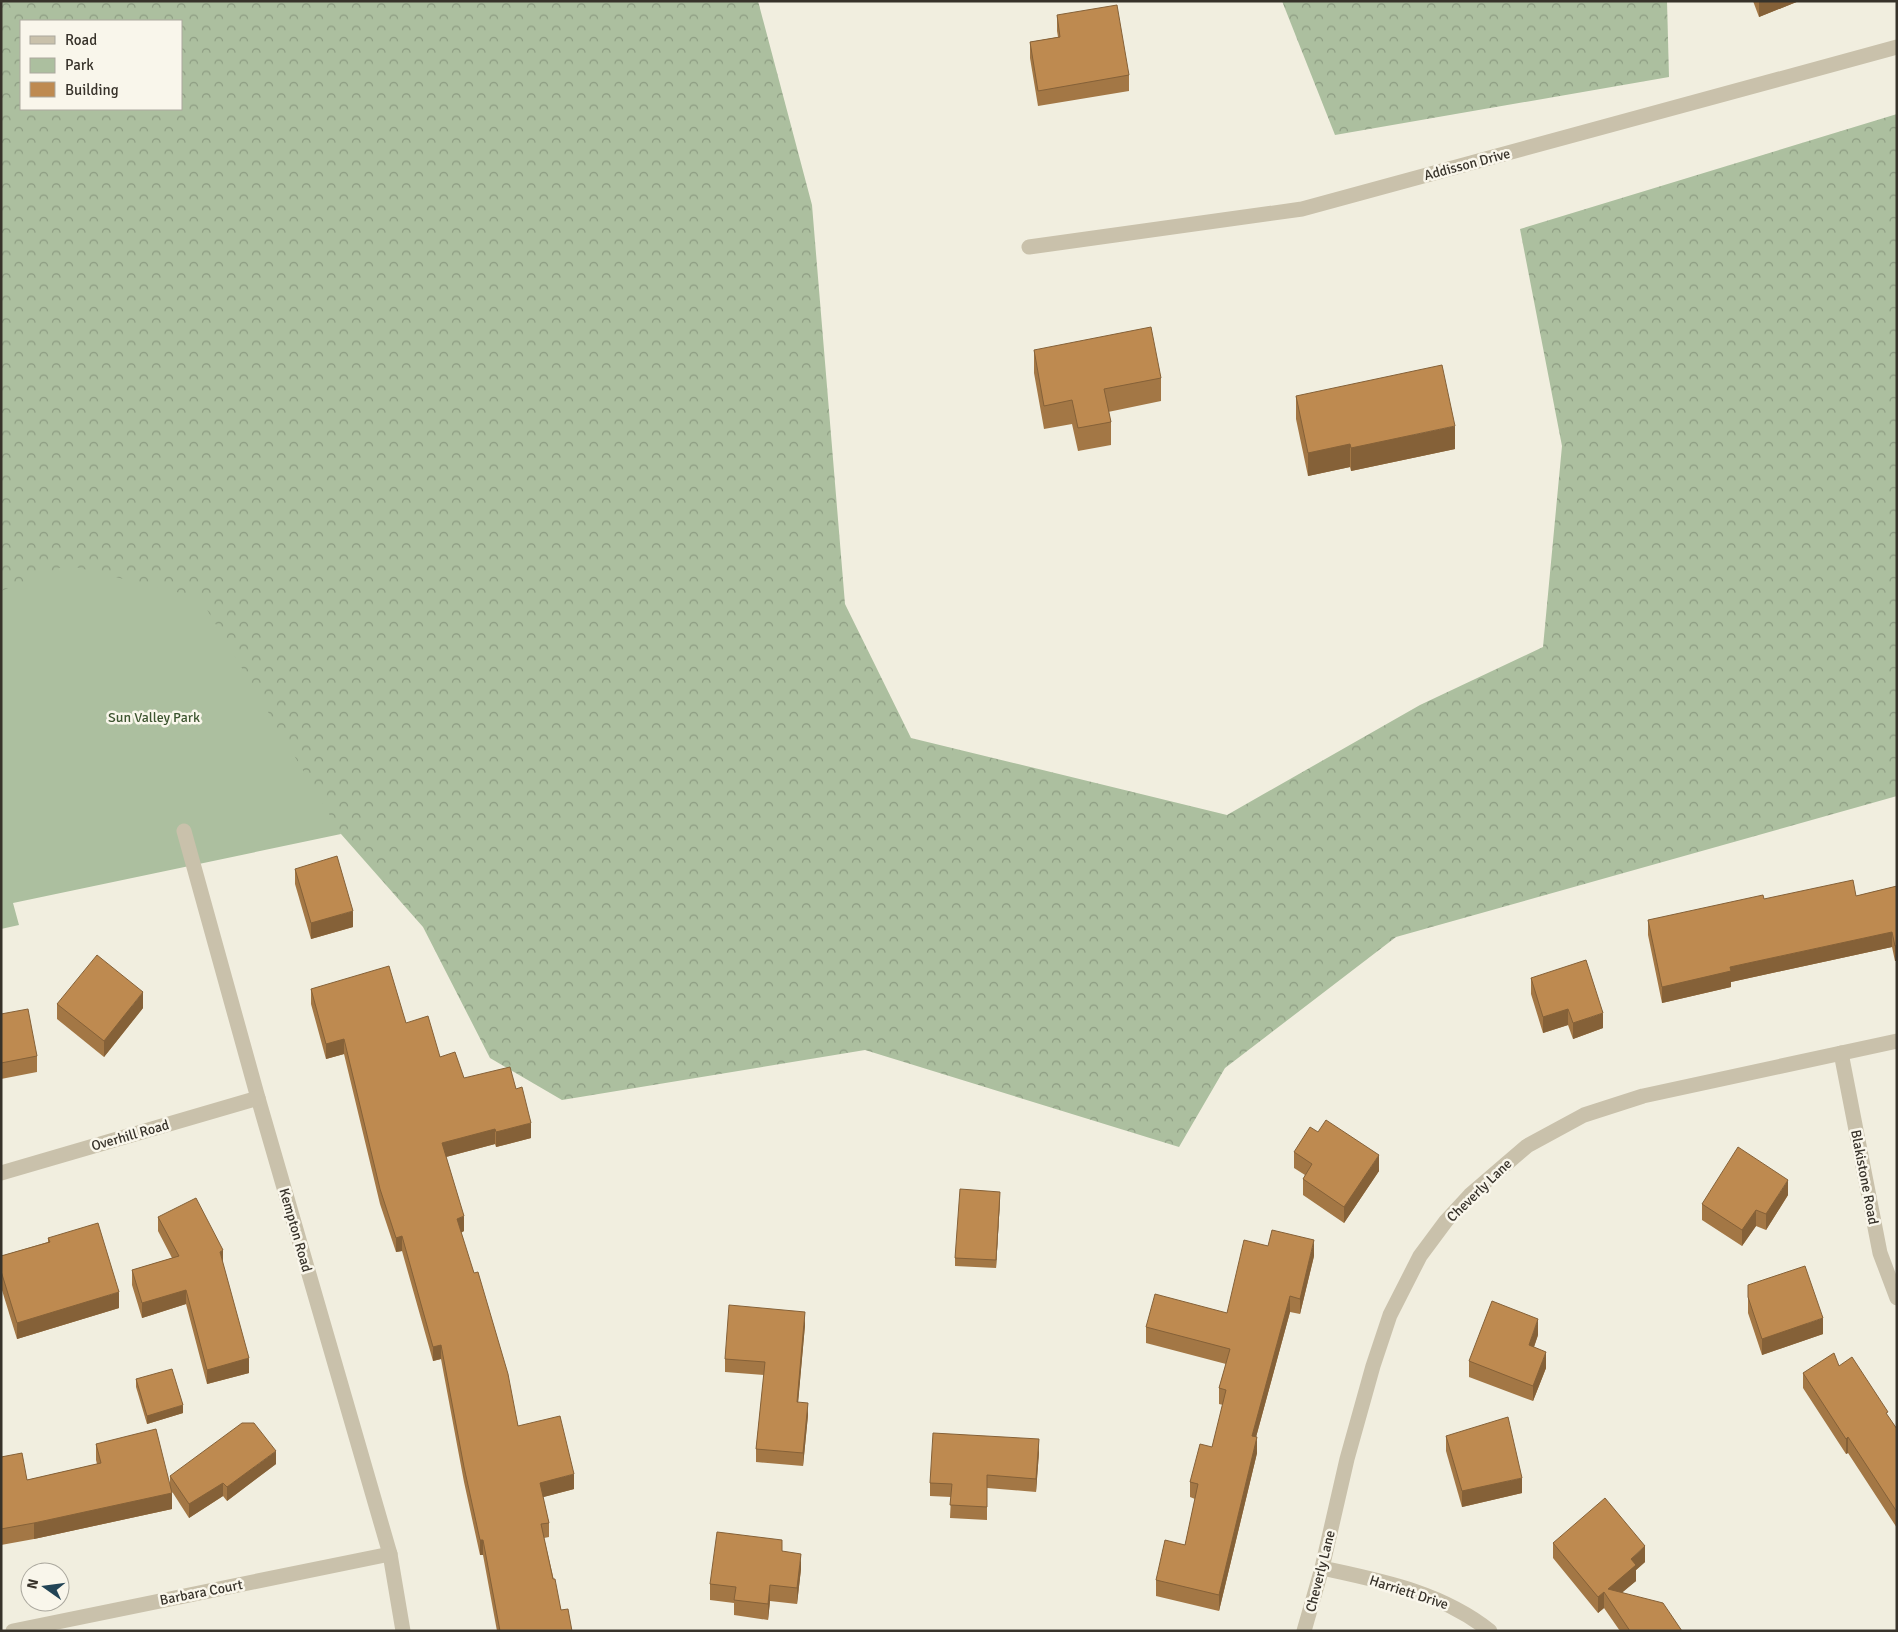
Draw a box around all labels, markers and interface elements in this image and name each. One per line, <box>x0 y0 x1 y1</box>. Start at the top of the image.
legend <box>20 20 182 110</box>
text: Road <box>65 31 97 49</box>
text: Park <box>65 56 94 74</box>
text: Building <box>65 81 119 99</box>
street label: Addisson Drive <box>1422 145 1512 184</box>
park label: Sun Valley Park <box>108 709 200 726</box>
street label: Overhill Road <box>89 1116 171 1155</box>
street label: Blakistone Road <box>1847 1128 1882 1226</box>
street label: Cheverly Lane <box>1443 1155 1515 1226</box>
street label: Kempton Road <box>275 1186 316 1274</box>
street label: Cheverly Lane <box>1302 1528 1339 1614</box>
north arrow <box>20 1562 70 1612</box>
street label: Harriett Drive <box>1367 1572 1451 1613</box>
street label: Barbara Court <box>158 1576 244 1609</box>
text: N <box>23 1577 42 1591</box>

